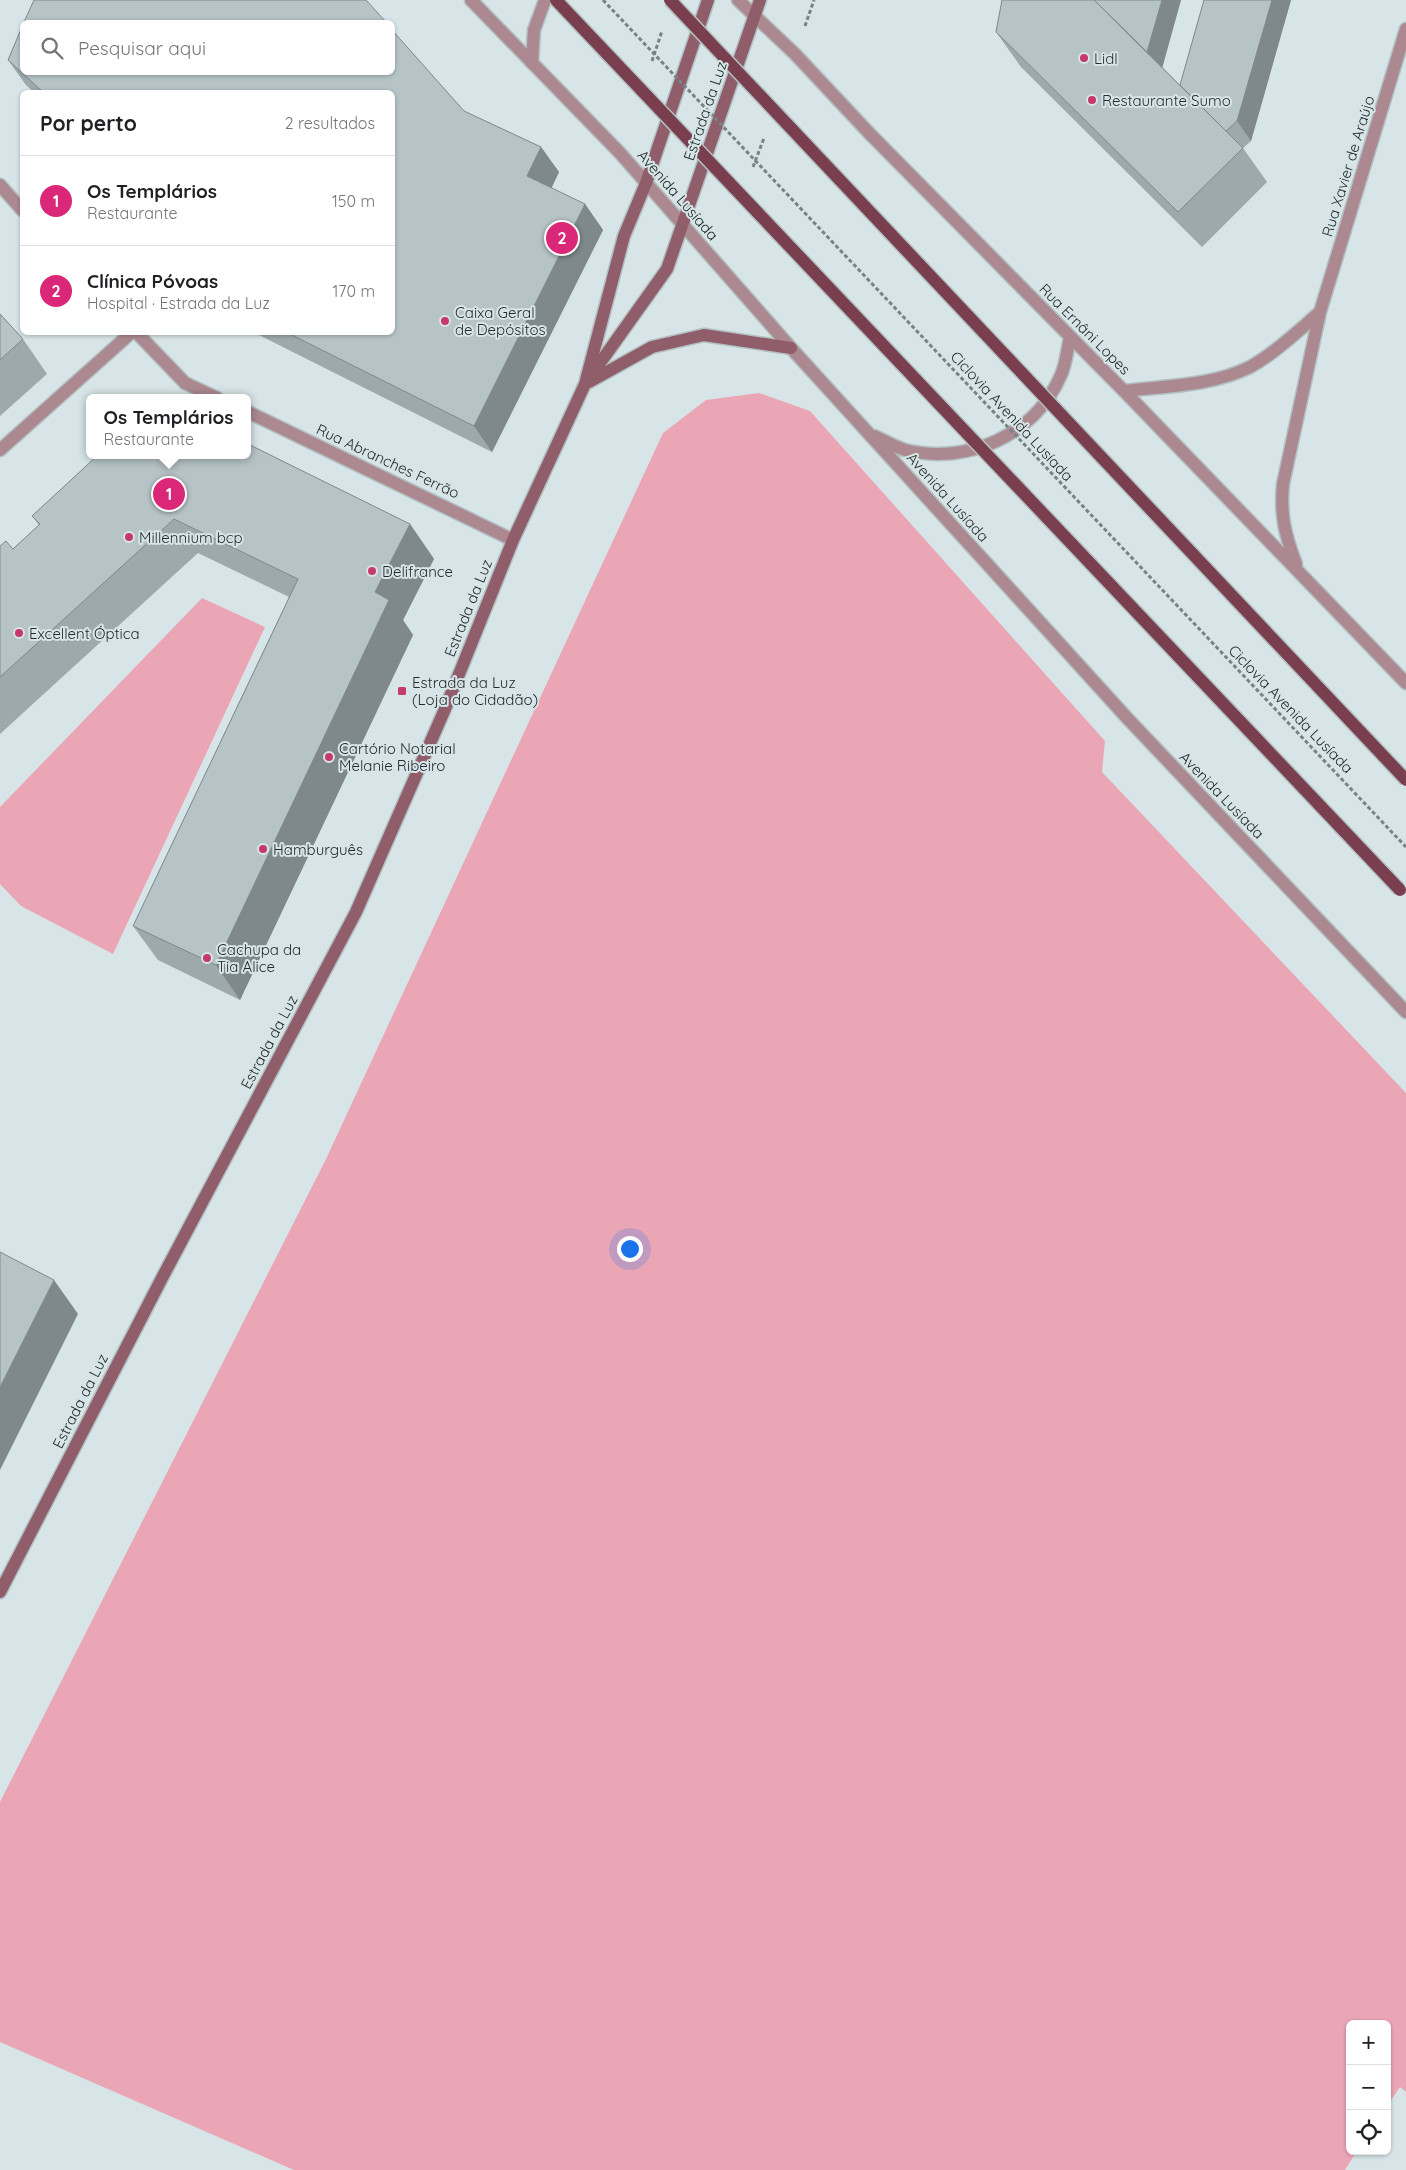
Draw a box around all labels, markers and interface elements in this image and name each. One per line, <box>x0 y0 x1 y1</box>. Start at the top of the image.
search box <box>20 20 395 75</box>
icon: search <box>38 34 66 62</box>
text: Pesquisar aqui <box>78 36 206 60</box>
place label: Lidl <box>1094 49 1118 68</box>
marker: Lidl <box>1078 52 1090 64</box>
street label: Estrada da Luz <box>679 59 731 163</box>
place label: Restaurante Sumo <box>1102 91 1231 110</box>
street label: Rua Xavier de Araújo <box>1317 93 1379 239</box>
marker: Restaurante Sumo <box>1086 94 1098 106</box>
text: Por perto <box>40 110 137 136</box>
text: 2 resultados <box>285 113 375 133</box>
street label: Avenida Lusíada <box>633 146 723 244</box>
text: Os Templários <box>87 179 217 203</box>
text: 1 <box>53 191 59 211</box>
text: 150 m <box>332 191 375 211</box>
text: Restaurante <box>87 203 178 223</box>
pin: 2 <box>546 219 578 257</box>
text: Clínica Póvoas <box>87 269 218 293</box>
street label: Rua Ernâni Lopes <box>1035 279 1135 379</box>
text: 2 <box>51 281 61 301</box>
text: 170 m <box>332 281 375 301</box>
text: Hospital · Estrada da Luz <box>87 293 270 313</box>
place label: Caixa Geral de Depósitos <box>455 303 546 339</box>
marker: Caixa Geral de Depósitos <box>439 315 451 327</box>
street label: Ciclovia Avenida Lusíada <box>947 347 1077 485</box>
popup <box>86 394 251 459</box>
text: Os Templários <box>104 405 233 429</box>
street label: Rua Abranches Ferrão <box>313 419 463 503</box>
text: Restaurante <box>104 429 194 449</box>
street label: Avenida Lusíada <box>903 448 993 546</box>
pin: 1 <box>153 475 185 513</box>
place label: Millennium bcp <box>139 528 243 547</box>
marker: Millennium bcp <box>123 531 135 543</box>
street label: Estrada da Luz <box>440 556 496 660</box>
place label: Delifrance <box>382 562 453 581</box>
marker: Delifrance <box>366 565 378 577</box>
place label: Excellent Óptica <box>29 624 140 643</box>
marker: Excellent Óptica <box>13 627 25 639</box>
street label: Ciclovia Avenida Lusíada <box>1225 641 1357 777</box>
place label: Estrada da Luz (Loja do Cidadão) <box>412 673 538 709</box>
marker: Estrada da Luz (Loja do Cidadão) <box>396 685 408 697</box>
place label: Cartório Notarial Melanie Ribeiro <box>339 739 456 775</box>
street label: Avenida Lusíada <box>1176 747 1268 843</box>
marker: Cartório Notarial Melanie Ribeiro <box>323 751 335 763</box>
place label: Hamburguês <box>273 840 363 859</box>
marker: Hamburguês <box>257 843 269 855</box>
place label: Cachupa da Tia Alice <box>217 940 301 976</box>
marker: Cachupa da Tia Alice <box>201 952 213 964</box>
street label: Estrada da Luz <box>236 992 302 1092</box>
your location <box>617 1236 643 1262</box>
street label: Estrada da Luz <box>48 1351 112 1451</box>
map controls <box>1346 2020 1391 2155</box>
button: + <box>1346 2020 1391 2065</box>
button: − <box>1346 2065 1391 2110</box>
button: locate <box>1346 2110 1391 2155</box>

